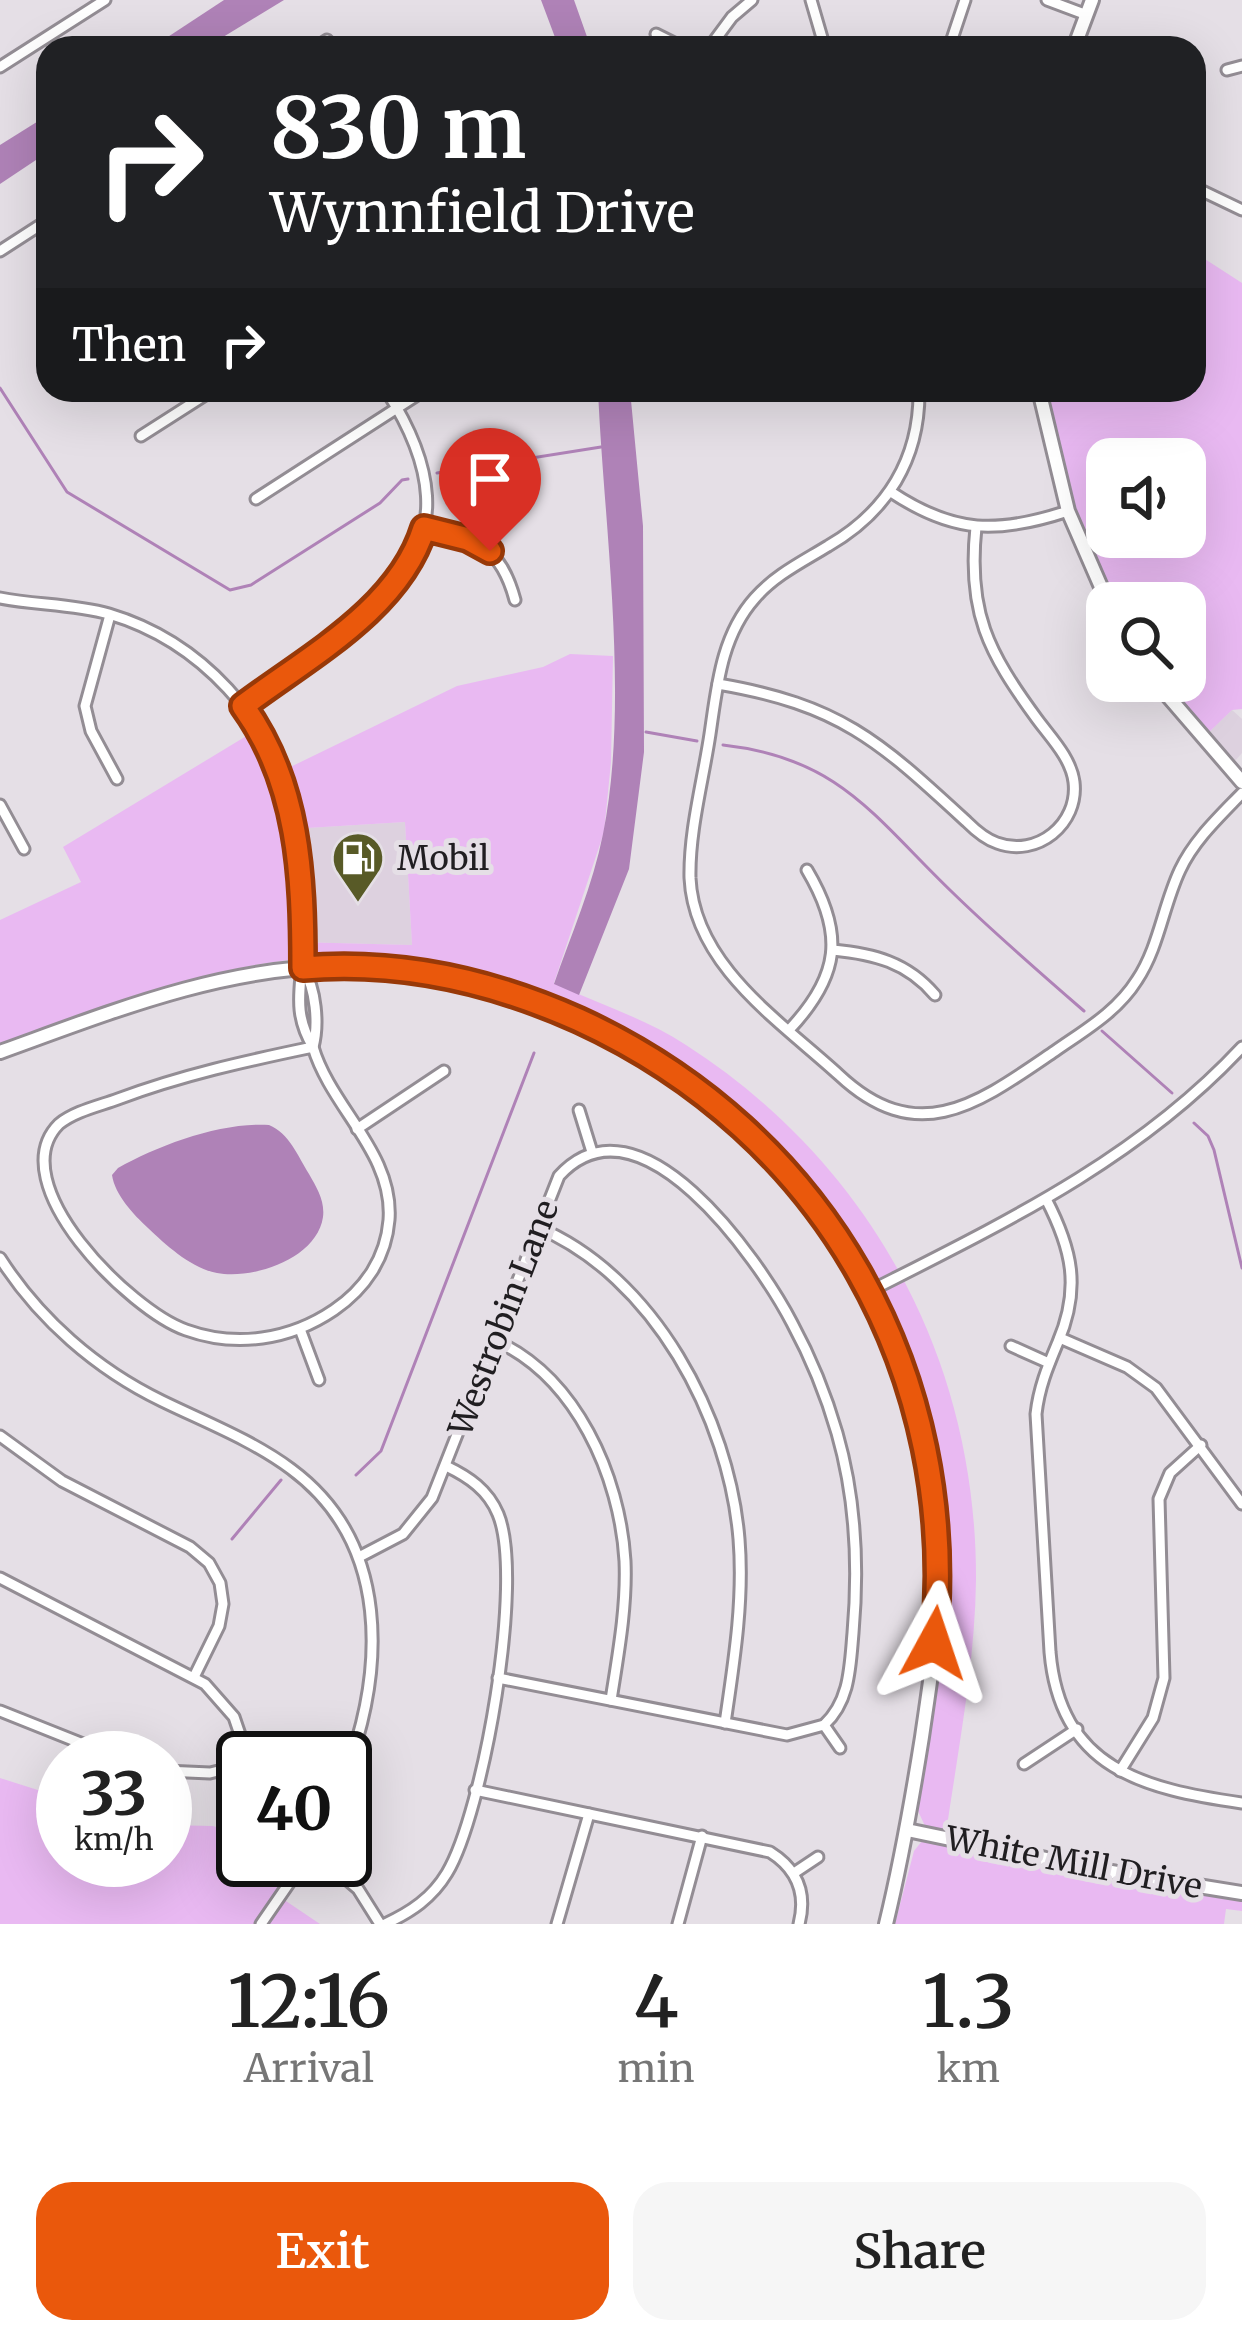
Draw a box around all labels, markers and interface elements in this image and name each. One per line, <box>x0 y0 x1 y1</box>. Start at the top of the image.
text: 830 m <box>270 75 526 181</box>
icon: right <box>72 84 228 240</box>
text: Wynnfield Drive <box>270 179 695 247</box>
icon: right <box>210 312 276 378</box>
text: Then <box>72 317 186 373</box>
pin <box>439 428 541 551</box>
map controls <box>1086 438 1206 702</box>
button: sound <box>1086 438 1206 558</box>
icon: arrive <box>457 446 523 512</box>
button: search <box>1086 582 1206 702</box>
fuel station icon: Mobil <box>330 830 386 904</box>
place label: Mobil <box>397 838 489 879</box>
street label: Westrobin Lane <box>439 1194 567 1443</box>
position arrow <box>871 1580 997 1706</box>
speed limit sign: 40 <box>216 1731 372 1887</box>
text: 33 <box>81 1756 147 1831</box>
street label: White Mill Drive <box>941 1817 1205 1907</box>
text: km/h <box>74 1820 154 1858</box>
text: 12:16 <box>227 1956 390 2047</box>
text: 4 <box>634 1956 679 2047</box>
text: 1.3 <box>922 1956 1015 2047</box>
text: Arrival <box>244 2044 374 2093</box>
text: min <box>618 2044 695 2093</box>
text: km <box>937 2044 1000 2093</box>
button: Exit <box>36 2182 609 2320</box>
button: Share <box>633 2182 1206 2320</box>

